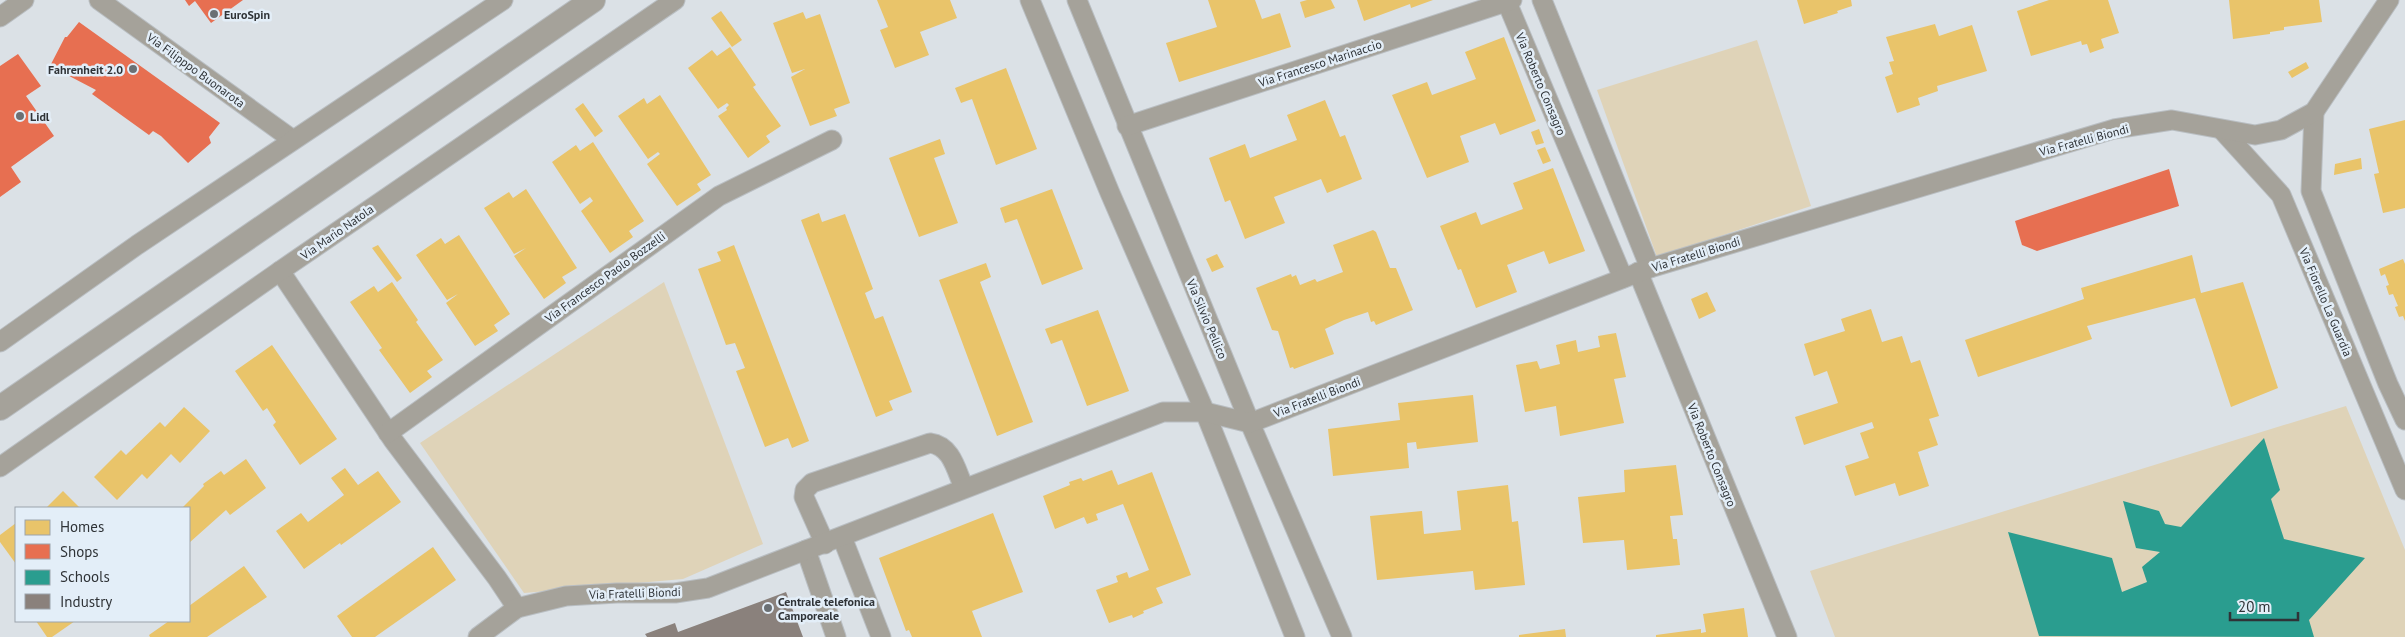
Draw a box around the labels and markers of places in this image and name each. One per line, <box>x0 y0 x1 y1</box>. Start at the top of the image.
place label: EuroSpin <box>224 7 270 22</box>
marker: EuroSpin <box>208 8 220 20</box>
place label: Fahrenheit 2.0 <box>48 62 123 77</box>
marker: Fahrenheit 2.0 <box>127 63 139 75</box>
place label: Lidl <box>30 109 50 124</box>
marker: Lidl <box>14 110 26 122</box>
place label: Centrale telefonica Camporeale <box>778 594 875 623</box>
marker: Centrale telefonica Camporeale <box>762 602 774 614</box>

